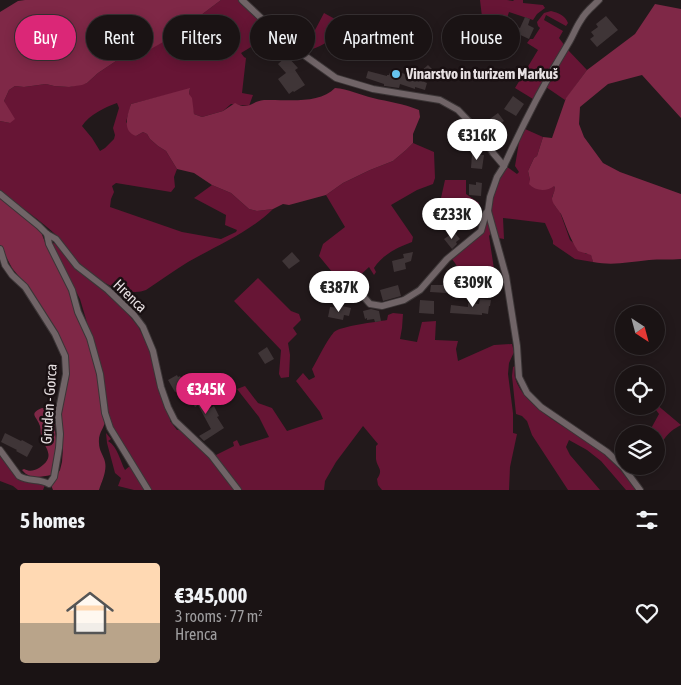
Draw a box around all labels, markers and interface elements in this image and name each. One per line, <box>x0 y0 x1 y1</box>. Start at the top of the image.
chip: Buy <box>15 15 76 60</box>
chip: Rent <box>86 15 153 60</box>
chip: Filters <box>163 15 240 60</box>
chip: New <box>250 15 315 60</box>
chip: Apartment <box>325 15 432 60</box>
chip: House <box>442 15 520 60</box>
place label: Vinarstvo in turizem Markuš <box>405 65 559 82</box>
marker: Vinarstvo in turizem Markuš <box>390 68 402 80</box>
pin: €316K <box>442 119 512 161</box>
text: €316K <box>458 126 496 144</box>
pin: €233K <box>417 198 487 240</box>
text: €233K <box>433 205 471 223</box>
pin: €309K <box>438 266 508 308</box>
pin: €387K <box>304 270 374 313</box>
text: €309K <box>454 273 492 291</box>
street label: Hrenca <box>110 276 151 316</box>
text: €387K <box>320 278 358 296</box>
north arrow <box>615 305 665 355</box>
map controls <box>615 305 665 475</box>
street label: Gruden - Gorca <box>37 363 60 445</box>
button: locate <box>615 365 665 415</box>
pin: €345K <box>171 372 241 415</box>
text: €345K <box>187 380 225 398</box>
button: layers <box>615 425 665 475</box>
icon: filters <box>633 506 661 534</box>
text: 5 homes <box>20 508 85 532</box>
icon: home <box>60 583 120 643</box>
text: €345,000 <box>175 583 247 607</box>
icon: heart <box>633 599 661 627</box>
text: 3 rooms · 77 m² <box>175 607 263 625</box>
text: Hrenca <box>175 625 217 643</box>

